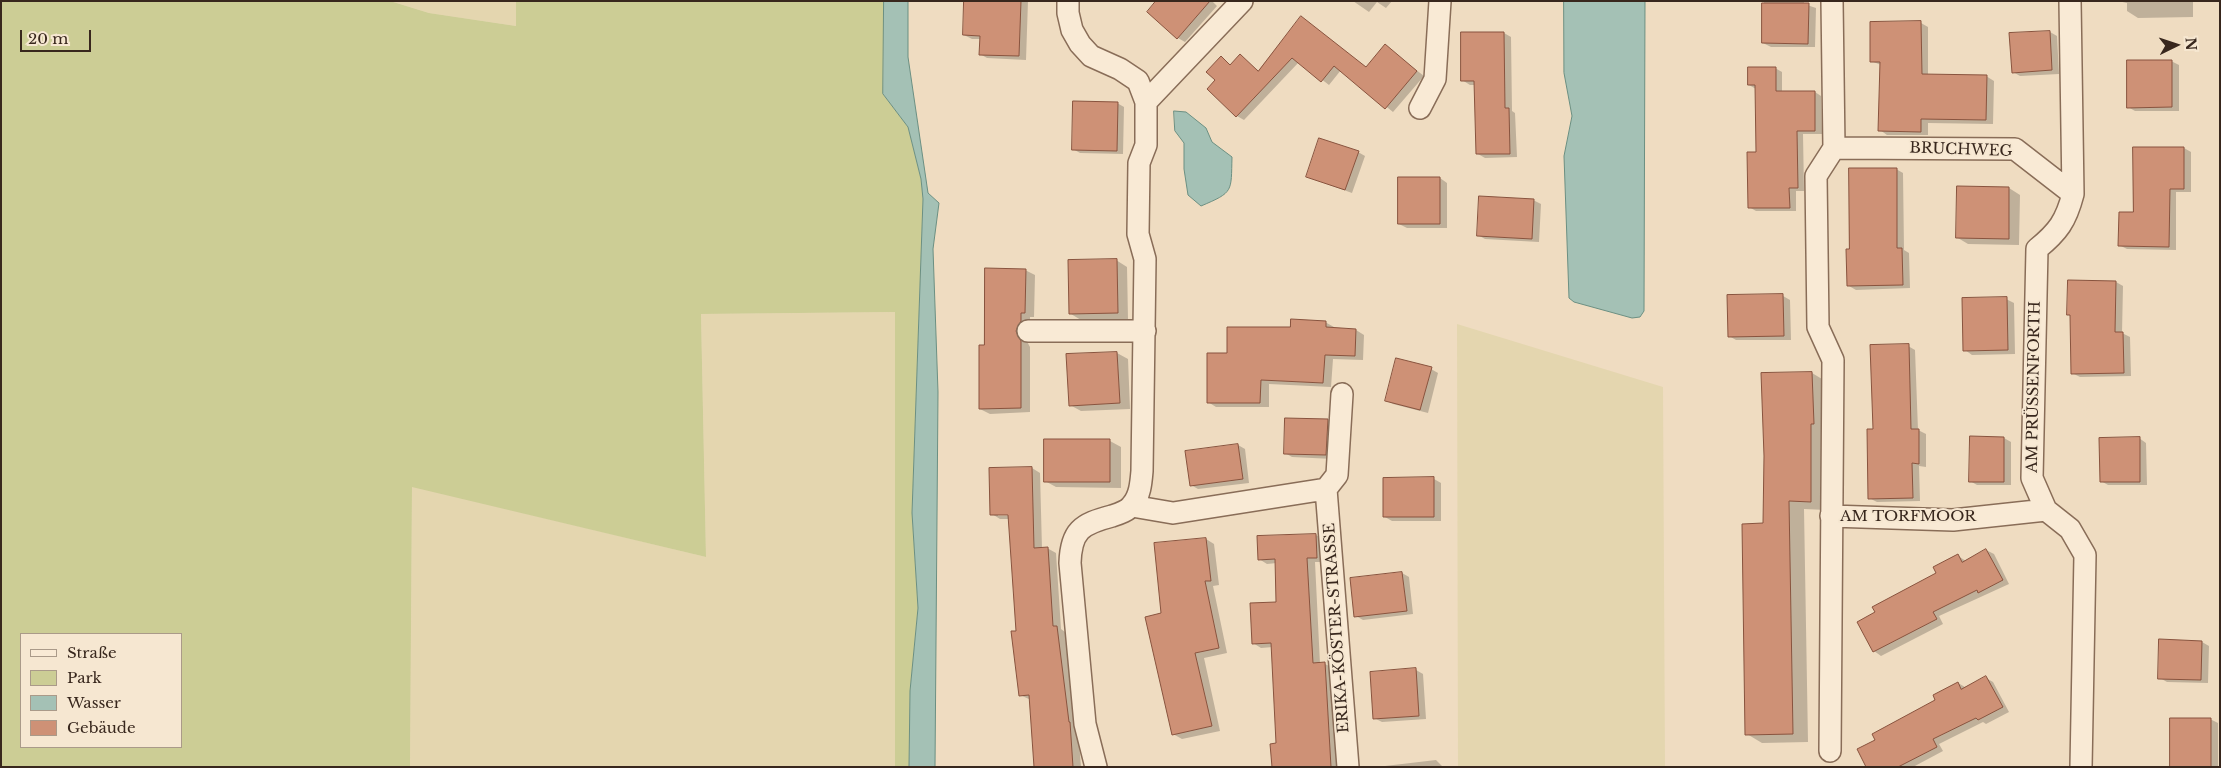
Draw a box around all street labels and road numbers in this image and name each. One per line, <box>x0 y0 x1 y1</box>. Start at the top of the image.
street label: BRUCHWEG <box>1909 139 2013 161</box>
street label: AM PRÜSSENFORTH <box>2023 301 2045 473</box>
street label: AM TORFMOOR <box>1840 508 1976 526</box>
street label: ERIKA-KÖSTER-STRASSE <box>1321 522 1353 734</box>

